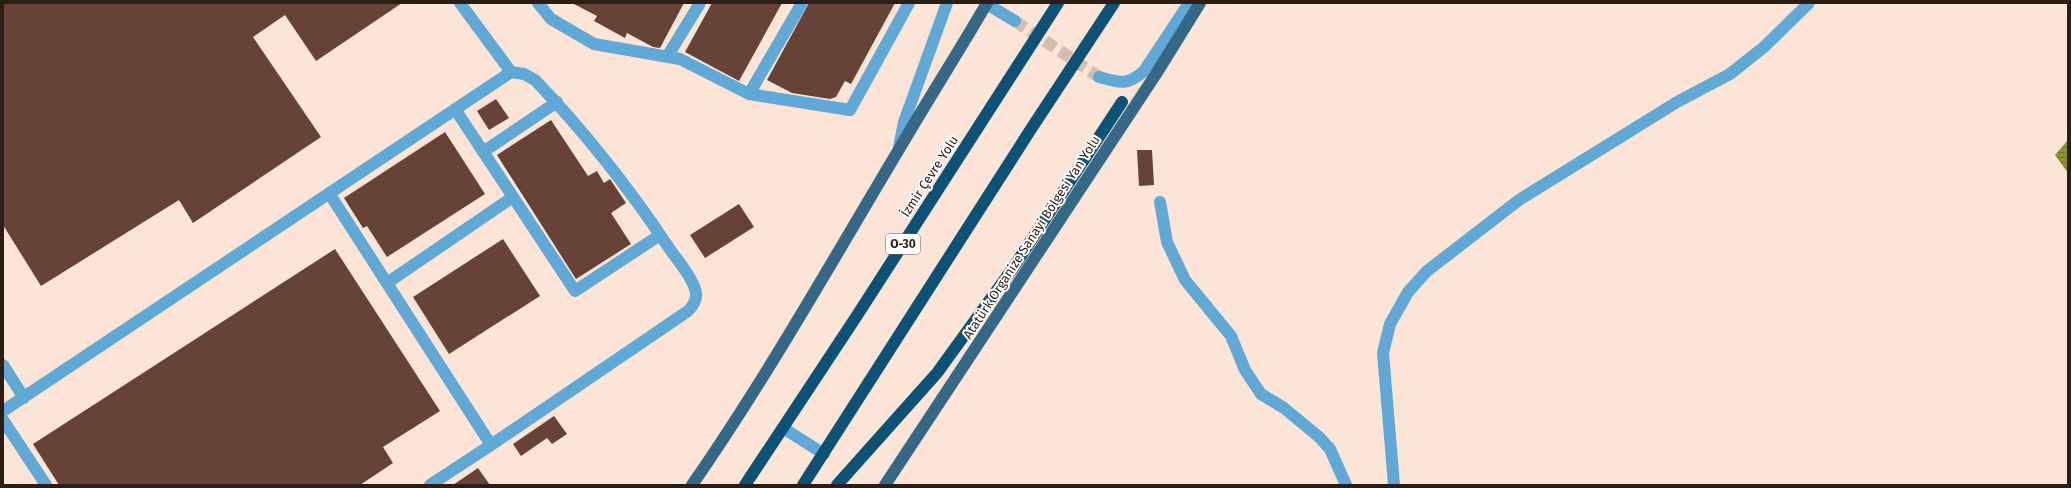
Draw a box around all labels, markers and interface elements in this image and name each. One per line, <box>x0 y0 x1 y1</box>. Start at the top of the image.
street label: İzmir Çevre Yolu <box>898 133 961 220</box>
street label: Atatürk Organize Sanayi Bölgesi Yan Yolu <box>960 133 1103 342</box>
road number: O-30 <box>886 234 920 254</box>

